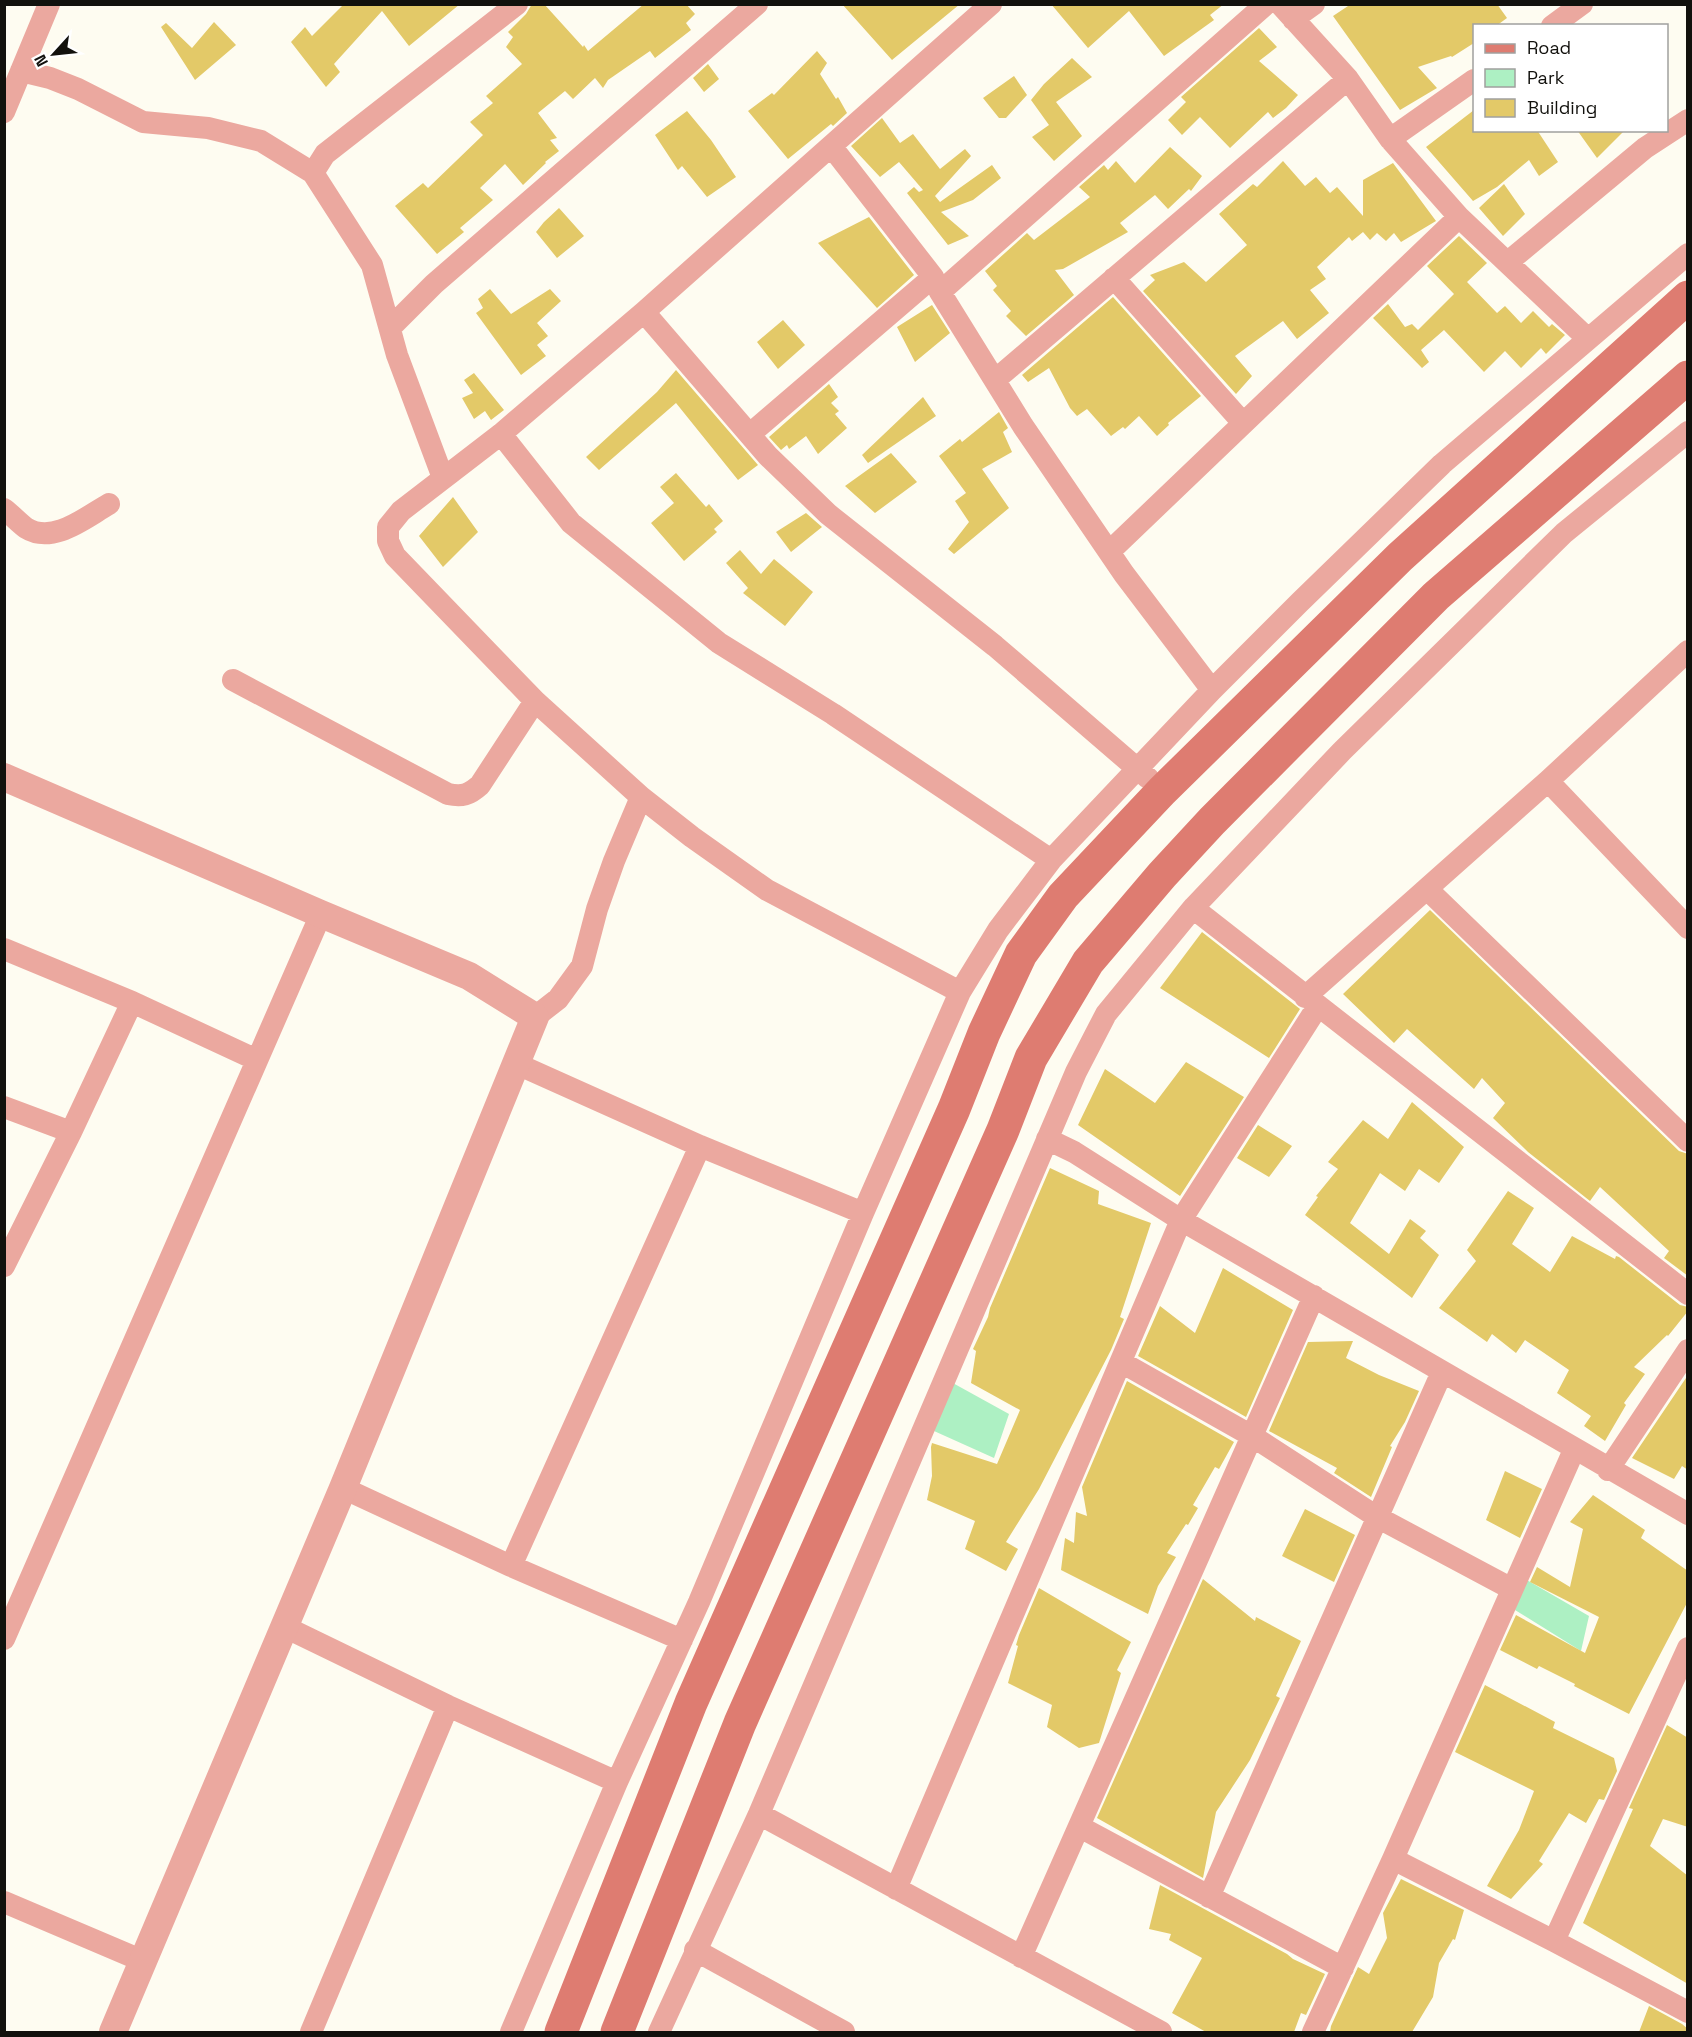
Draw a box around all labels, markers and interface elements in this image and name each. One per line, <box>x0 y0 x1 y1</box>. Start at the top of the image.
north arrow <box>24 24 84 84</box>
legend <box>1473 24 1668 132</box>
text: Road <box>1527 36 1571 59</box>
text: N <box>29 51 53 70</box>
text: Park <box>1527 66 1565 89</box>
text: Building <box>1527 96 1597 119</box>

